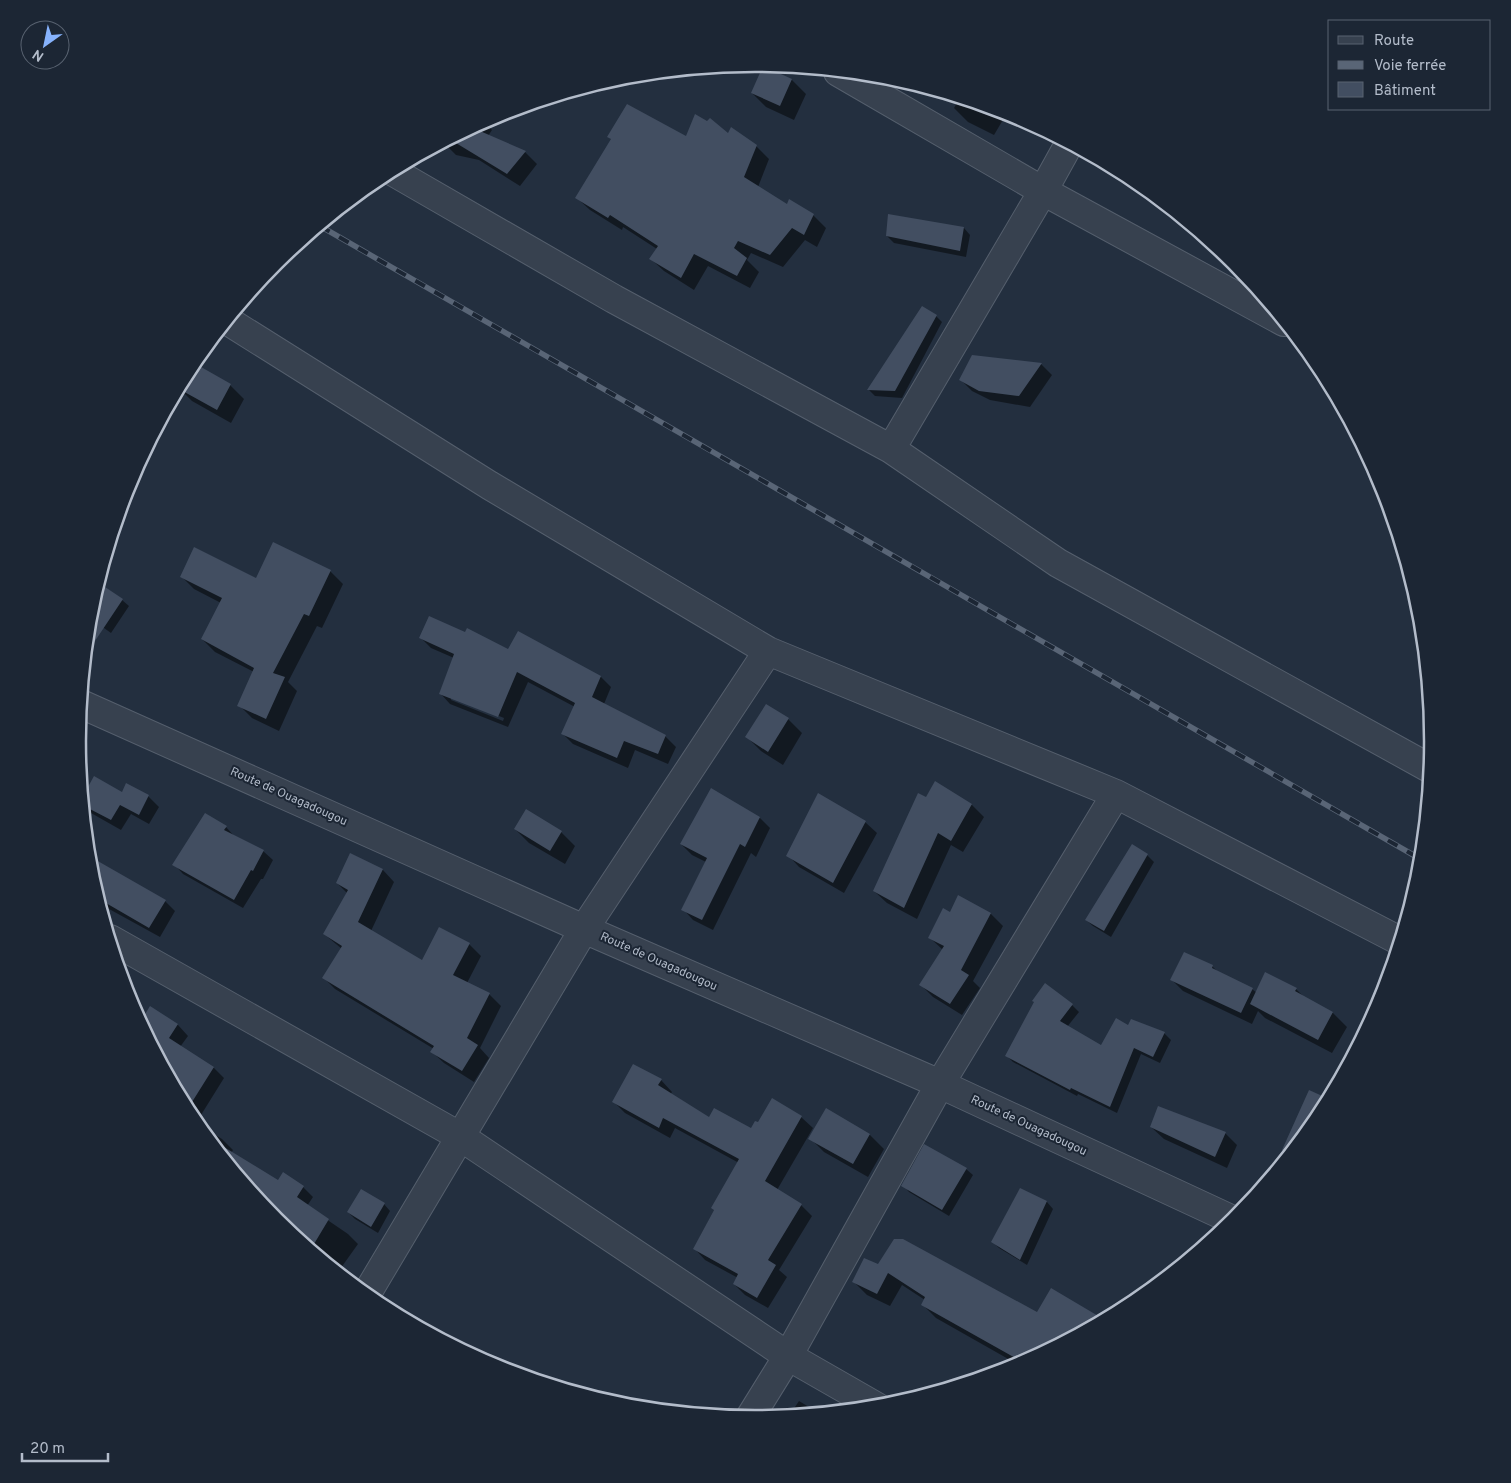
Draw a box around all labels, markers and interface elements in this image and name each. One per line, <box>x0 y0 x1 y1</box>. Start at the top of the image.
north arrow <box>20 20 70 70</box>
legend <box>1328 20 1491 110</box>
text: Route <box>1374 32 1414 51</box>
text: N <box>30 45 48 65</box>
text: Voie ferrée <box>1374 57 1446 76</box>
text: Bâtiment <box>1374 82 1436 101</box>
street label: Route de Ouagadougou <box>228 764 350 830</box>
street label: Route de Ouagadougou <box>598 929 720 995</box>
street label: Route de Ouagadougou <box>968 1092 1089 1160</box>
scale bar <box>22 1430 109 1462</box>
text: 20 m <box>30 1440 65 1459</box>

